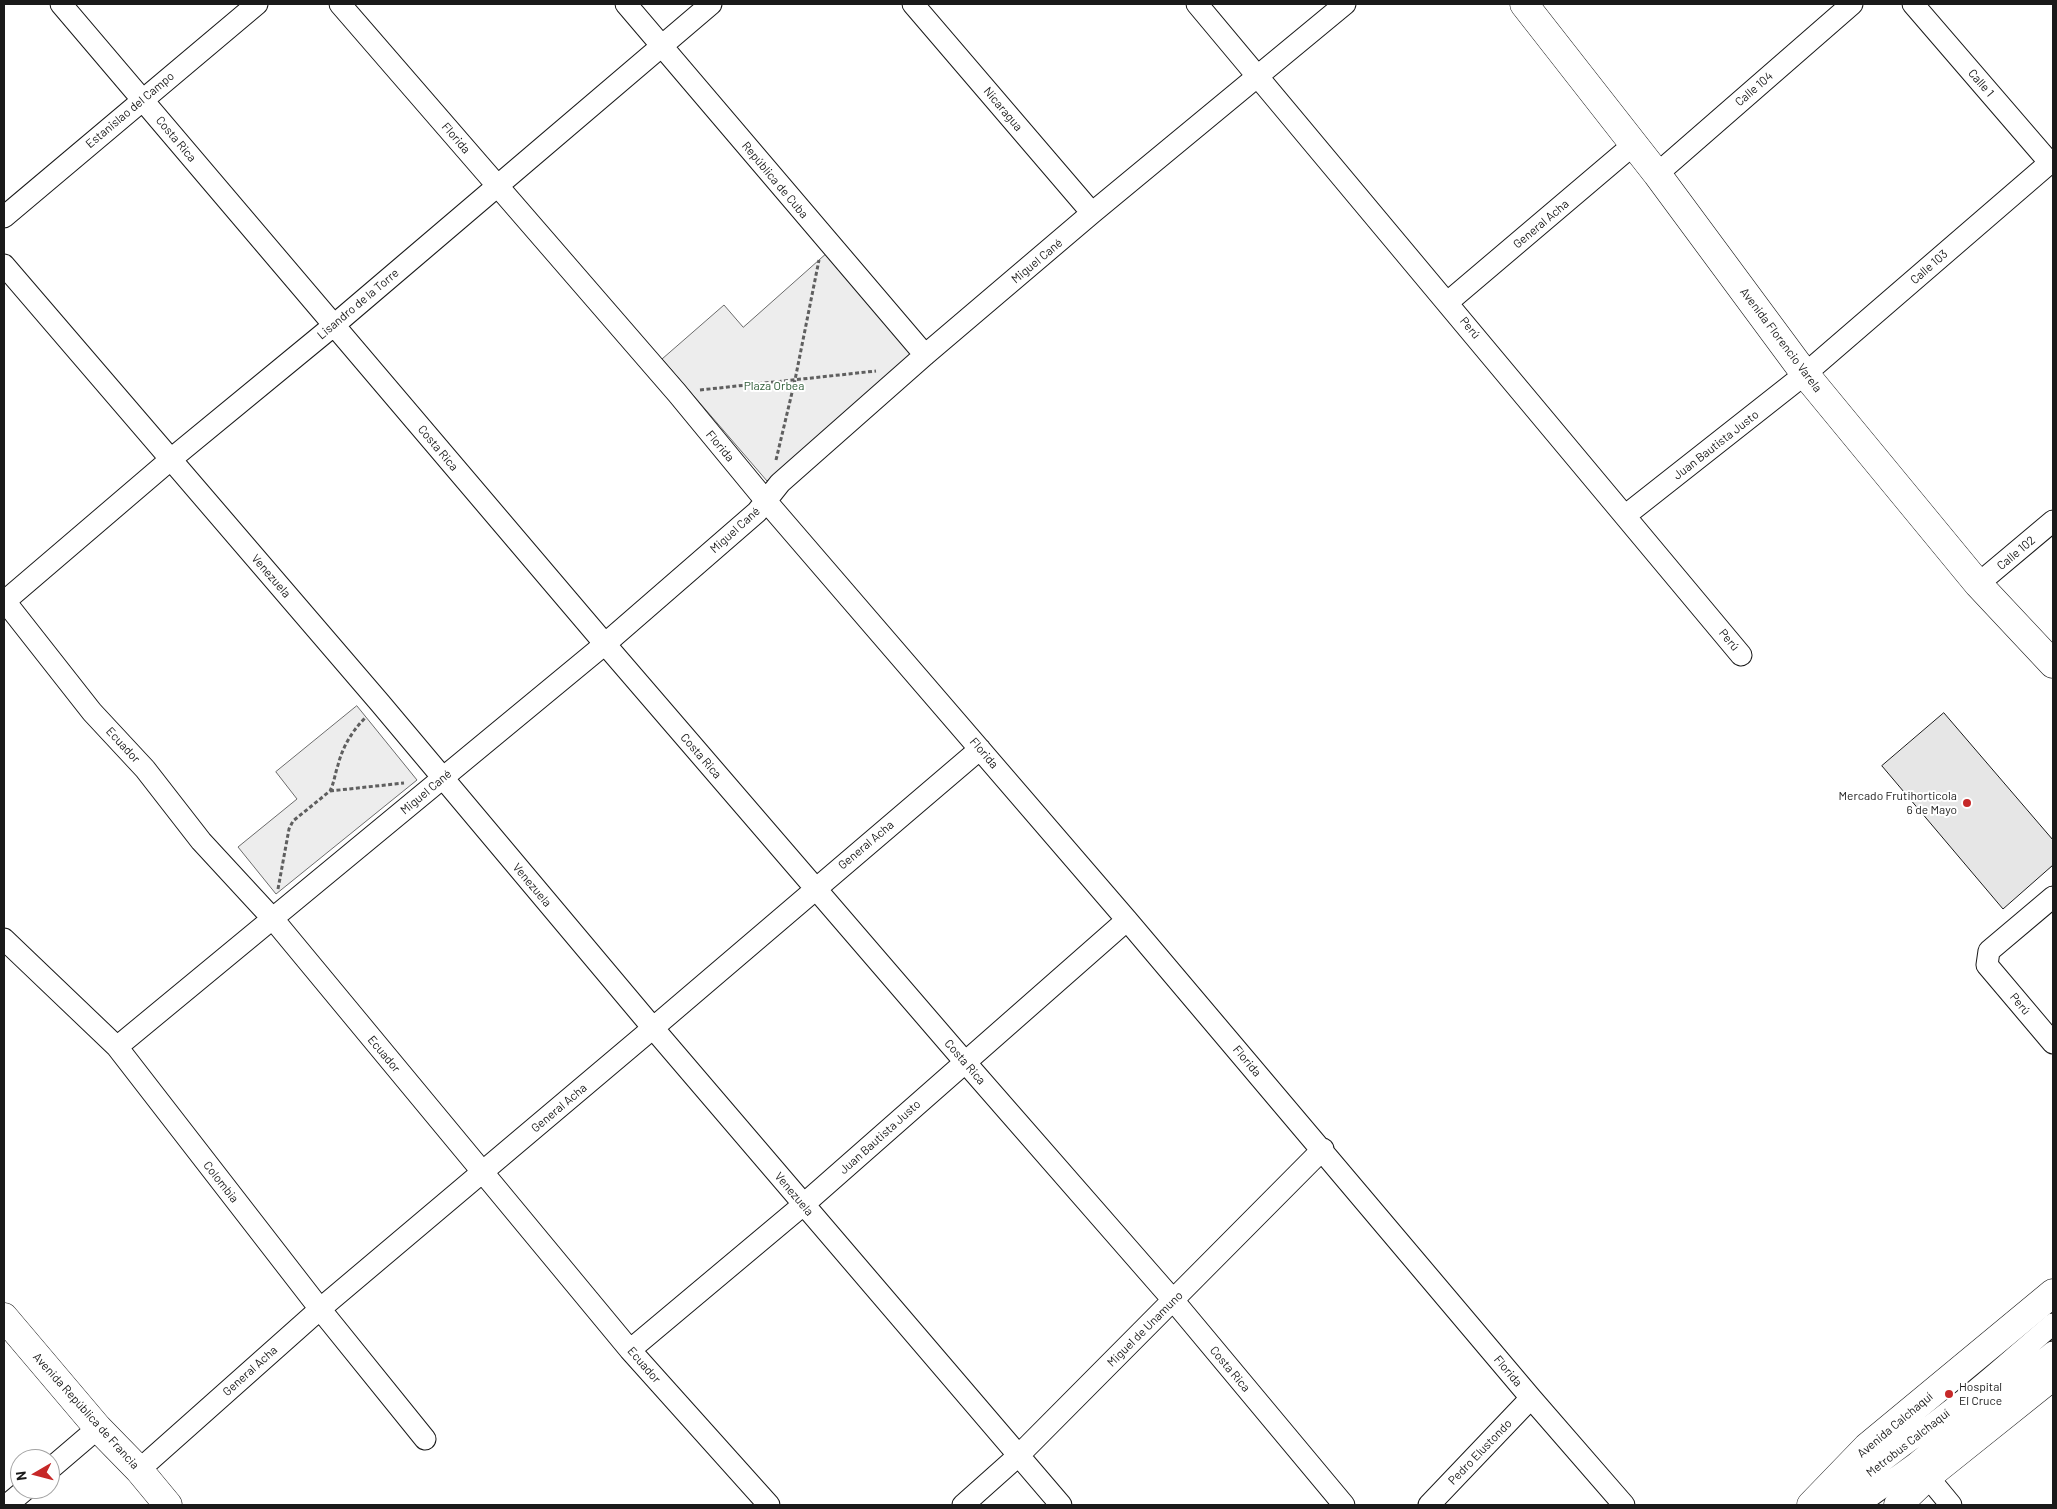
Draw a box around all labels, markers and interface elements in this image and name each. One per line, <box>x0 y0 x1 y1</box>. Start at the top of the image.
street label: Calle 1 <box>1965 66 1997 100</box>
street label: Estanislao del Campo <box>83 69 177 151</box>
street label: Calle 104 <box>1732 69 1776 109</box>
street label: Nicaragua <box>980 84 1026 134</box>
street label: Costa Rica <box>153 113 199 165</box>
street label: Florida <box>439 120 473 156</box>
street label: República de Cuba <box>739 139 811 221</box>
street label: General Acha <box>1510 197 1572 251</box>
street label: Miguel Cané <box>1009 236 1065 286</box>
street label: Calle 103 <box>1907 247 1951 287</box>
street label: Lisandro de la Torre <box>314 266 402 342</box>
street label: Avenida Florencio Varela <box>1737 285 1825 395</box>
street label: Perú <box>1457 314 1483 342</box>
park label: Plaza Orbea <box>744 379 804 393</box>
street label: Juan Bautista Justo <box>1670 407 1762 483</box>
street label: Costa Rica <box>415 422 461 474</box>
street label: Florida <box>703 427 737 465</box>
street label: Miguel Cané <box>707 504 763 556</box>
street label: Calle 102 <box>1994 533 2038 573</box>
street label: Venezuela <box>248 551 294 601</box>
street label: Perú <box>1716 626 1742 654</box>
street label: Ecuador <box>103 724 143 766</box>
street label: Costa Rica <box>677 730 725 782</box>
street label: Florida <box>967 735 1001 771</box>
street label: Miguel Cané <box>398 767 454 817</box>
place label: Mercado Frutihorticola 6 de Mayo <box>1838 789 1957 817</box>
marker: Mercado Frutihorticola 6 de Mayo <box>1961 797 1973 809</box>
street label: General Acha <box>835 818 897 872</box>
street label: Venezuela <box>510 860 554 910</box>
street label: Perú <box>2007 990 2033 1018</box>
street label: Ecuador <box>364 1033 404 1075</box>
street label: Costa Rica <box>941 1036 989 1088</box>
street label: Florida <box>1230 1042 1264 1080</box>
street label: General Acha <box>528 1081 590 1135</box>
street label: Juan Bautista Justo <box>836 1097 924 1177</box>
street label: Colombia <box>200 1158 242 1206</box>
street label: Venezuela <box>772 1169 816 1219</box>
street label: Miguel de Unamuno <box>1104 1288 1186 1370</box>
street label: General Acha <box>220 1343 280 1399</box>
street label: Costa Rica <box>1207 1343 1253 1395</box>
street label: Ecuador <box>624 1344 664 1386</box>
street label: Avenida República de Francia <box>30 1350 142 1472</box>
street label: Florida <box>1491 1352 1525 1390</box>
place label: Hospital El Cruce <box>1959 1380 2002 1408</box>
marker: Hospital El Cruce <box>1943 1388 1955 1400</box>
street label: Avenida Calchaquí <box>1854 1389 1936 1461</box>
street label: Metrobus Calchaquí <box>1863 1406 1953 1480</box>
street label: Pedro Elustondo <box>1445 1416 1515 1488</box>
north arrow <box>10 1449 60 1499</box>
text: N <box>12 1470 30 1482</box>

